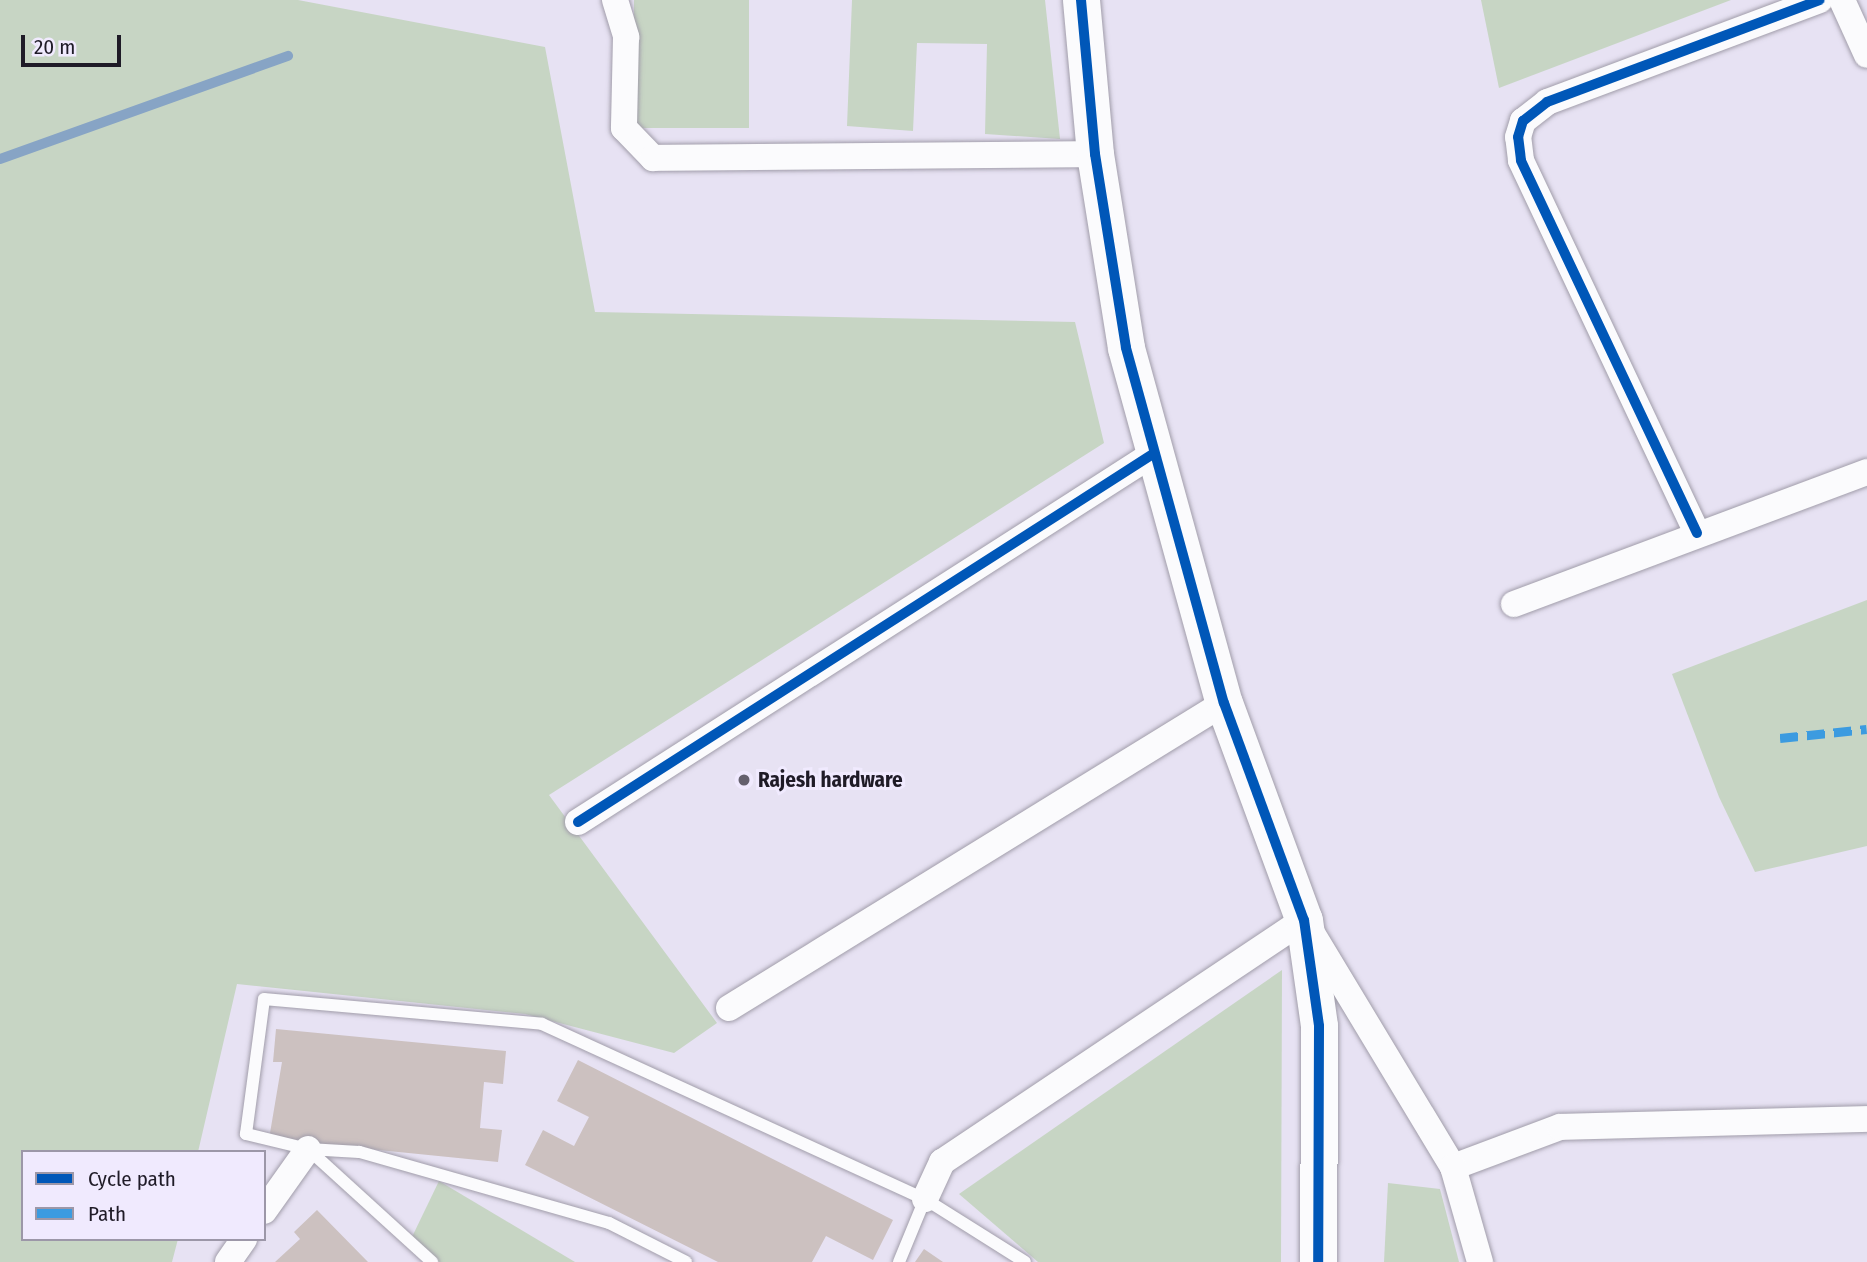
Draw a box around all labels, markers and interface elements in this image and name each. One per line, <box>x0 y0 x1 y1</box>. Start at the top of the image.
scale bar <box>24 21 124 65</box>
text: 20 m <box>34 34 75 60</box>
place label: Rajesh hardware <box>758 767 903 793</box>
marker: Rajesh hardware <box>736 772 752 788</box>
legend <box>21 1150 266 1241</box>
text: Cycle path <box>88 1166 176 1192</box>
text: Path <box>88 1201 126 1227</box>

